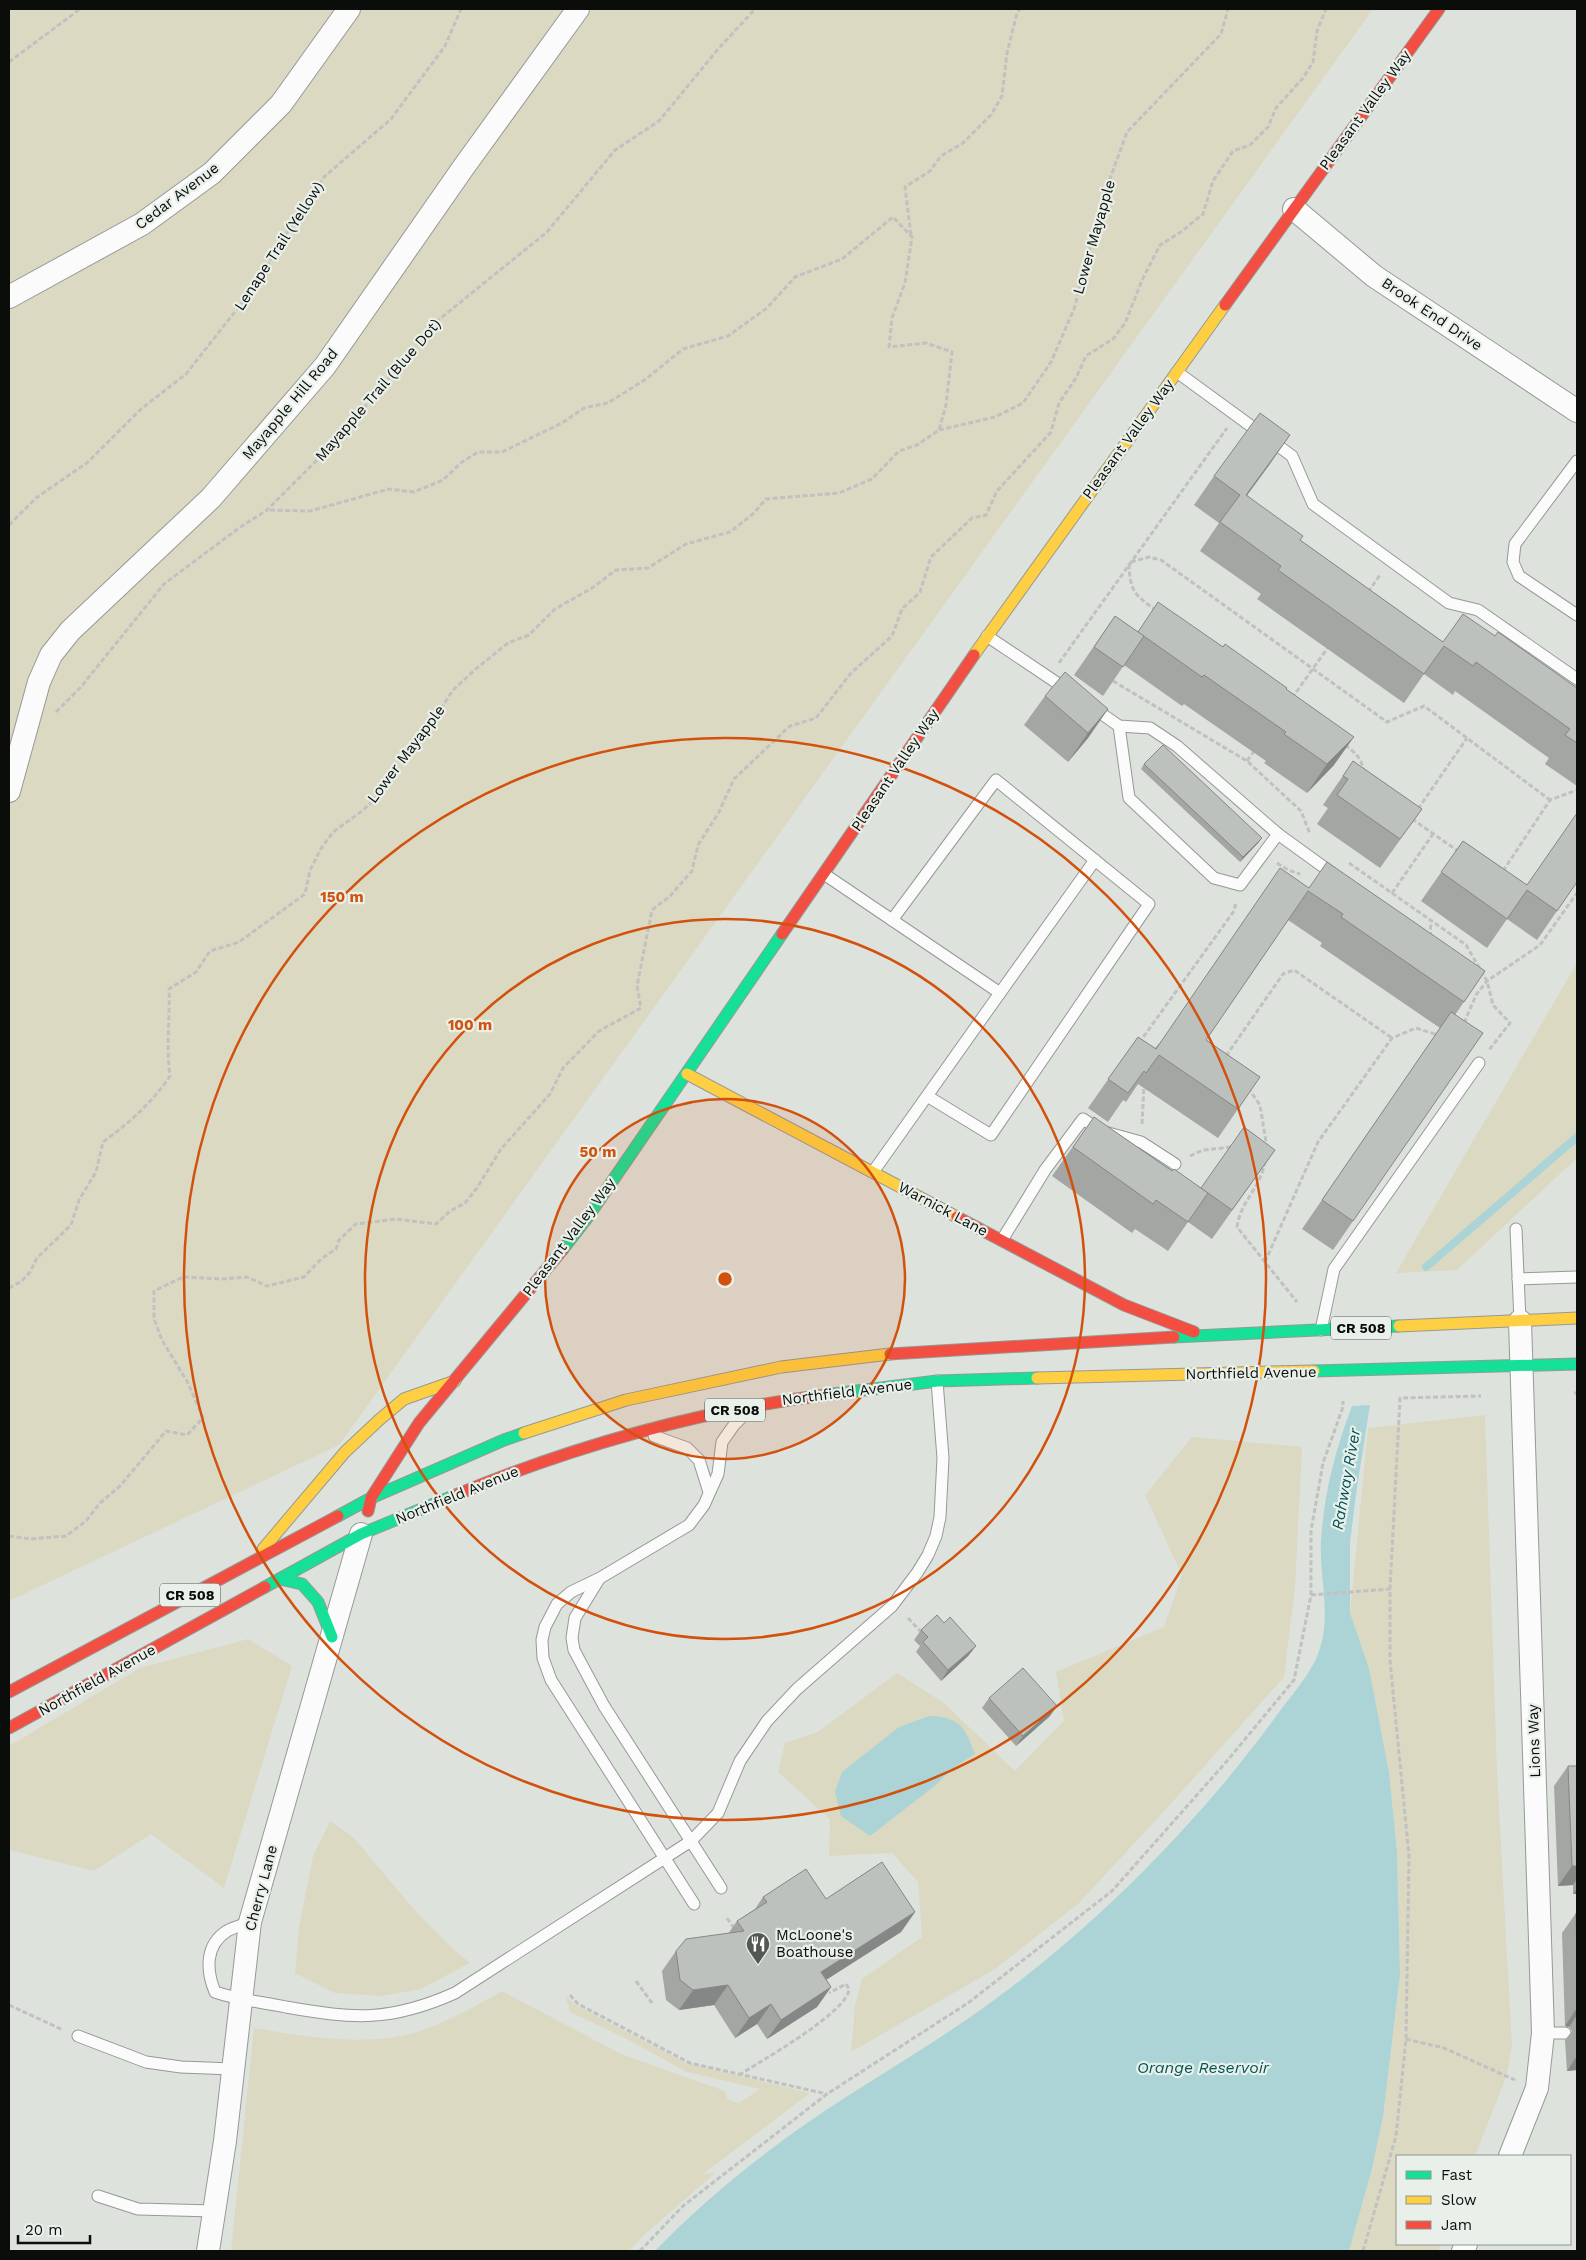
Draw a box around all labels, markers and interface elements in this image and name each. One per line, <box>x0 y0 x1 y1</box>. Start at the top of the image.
street label: Pleasant Valley Way <box>1315 46 1415 173</box>
street label: Cedar Avenue <box>132 159 222 233</box>
street label: Lenape Trail (Yellow) <box>231 178 327 314</box>
street label: Lower Mayapple <box>1069 178 1119 296</box>
street label: Brook End Drive <box>1378 274 1486 354</box>
street label: Mayapple Trail (Blue Dot) <box>311 315 445 465</box>
street label: Mayapple Hill Road <box>238 345 342 463</box>
street label: Pleasant Valley Way <box>1078 375 1178 502</box>
street label: Lower Mayapple <box>363 701 449 807</box>
street label: Pleasant Valley Way <box>847 705 943 835</box>
text: 150 m <box>320 888 364 906</box>
text: 100 m <box>448 1016 492 1034</box>
text: 50 m <box>580 1143 616 1161</box>
street label: Pleasant Valley Way <box>519 1174 620 1300</box>
street label: Warnick Lane <box>895 1178 991 1240</box>
centre of rings <box>716 1270 734 1288</box>
road number: CR 508 <box>1331 1316 1391 1340</box>
street label: Northfield Avenue <box>1185 1363 1317 1383</box>
street label: Northfield Avenue <box>781 1375 913 1409</box>
road number: CR 508 <box>705 1398 765 1422</box>
water label: Rahway River <box>1328 1426 1364 1531</box>
street label: Northfield Avenue <box>393 1462 521 1528</box>
road number: CR 508 <box>160 1584 220 1606</box>
street label: Northfield Avenue <box>35 1640 159 1720</box>
street label: Lions Way <box>1524 1704 1544 1778</box>
street label: Cherry Lane <box>241 1843 281 1933</box>
place label: McLoone's Boathouse <box>776 1926 853 1961</box>
restaurant icon: McLoone's Boathouse <box>745 1931 771 1965</box>
water label: Orange Reservoir <box>1137 2058 1270 2077</box>
legend <box>1396 2155 1571 2245</box>
text: Fast <box>1441 2166 1473 2184</box>
text: Slow <box>1441 2191 1477 2209</box>
scale bar <box>18 2212 90 2244</box>
text: Jam <box>1441 2216 1472 2234</box>
text: 20 m <box>25 2221 63 2239</box>

